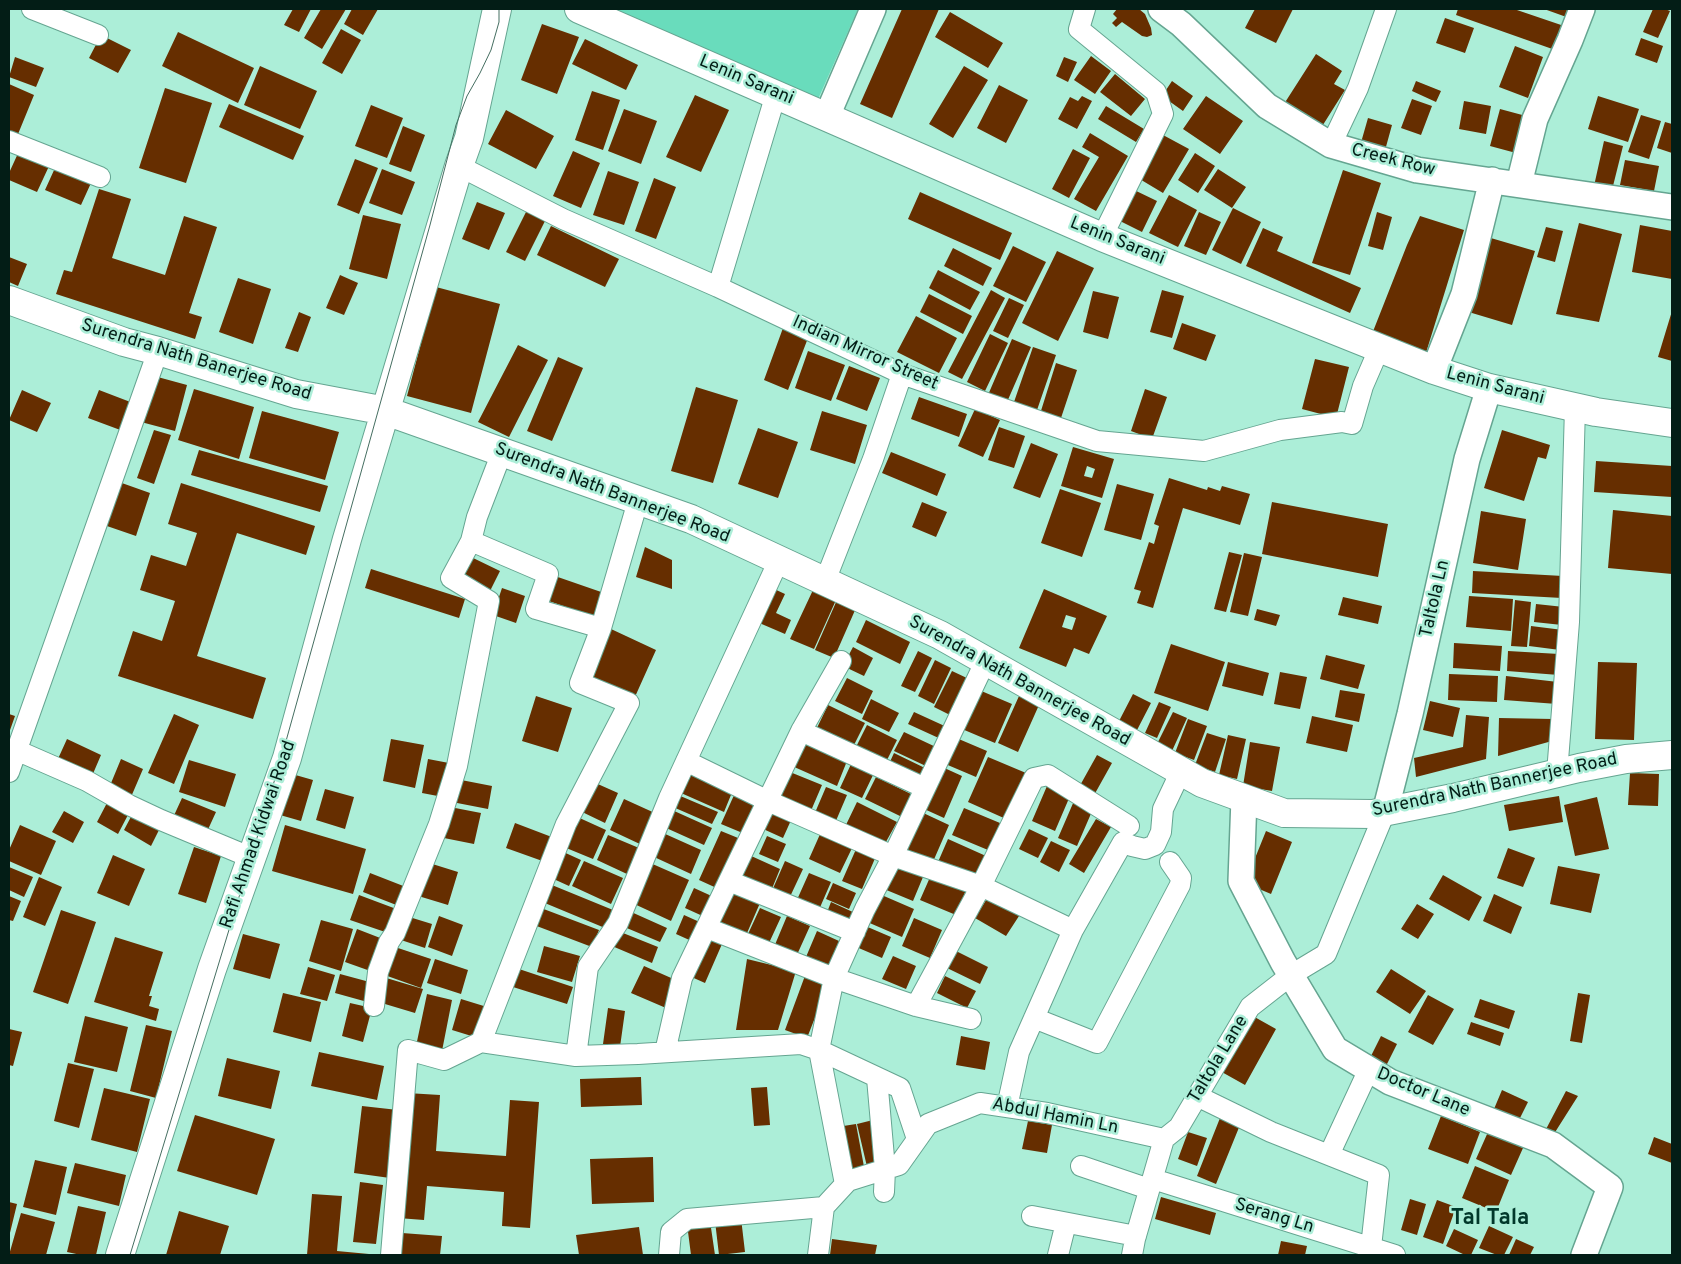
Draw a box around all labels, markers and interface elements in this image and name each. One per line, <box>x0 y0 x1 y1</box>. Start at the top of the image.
street label: Lenin Sarani <box>696 51 796 111</box>
street label: Creek Row <box>1349 140 1437 182</box>
street label: Lenin Sarani <box>1066 213 1168 271</box>
street label: Indian Mirror Street <box>789 312 941 396</box>
street label: Surendra Nath Banerjee Road <box>78 316 314 406</box>
street label: Lenin Sarani <box>1444 364 1546 410</box>
street label: Surendra Nath Bannerjee Road <box>491 439 733 549</box>
street label: Taltola Ln <box>1417 558 1455 640</box>
street label: Surendra Nath Bannerjee Road <box>904 612 1134 752</box>
street label: Rafi Ahmad Kidwai Road <box>217 738 301 932</box>
street label: Surendra Nath Bannerjee Road <box>1371 749 1619 823</box>
street label: Taltola Lane <box>1184 1012 1254 1108</box>
street label: Doctor Lane <box>1373 1064 1473 1122</box>
street label: Abdul Hamin Ln <box>990 1094 1120 1140</box>
street label: Serang Ln <box>1232 1195 1316 1239</box>
district label: Tal Tala <box>1451 1207 1529 1233</box>

